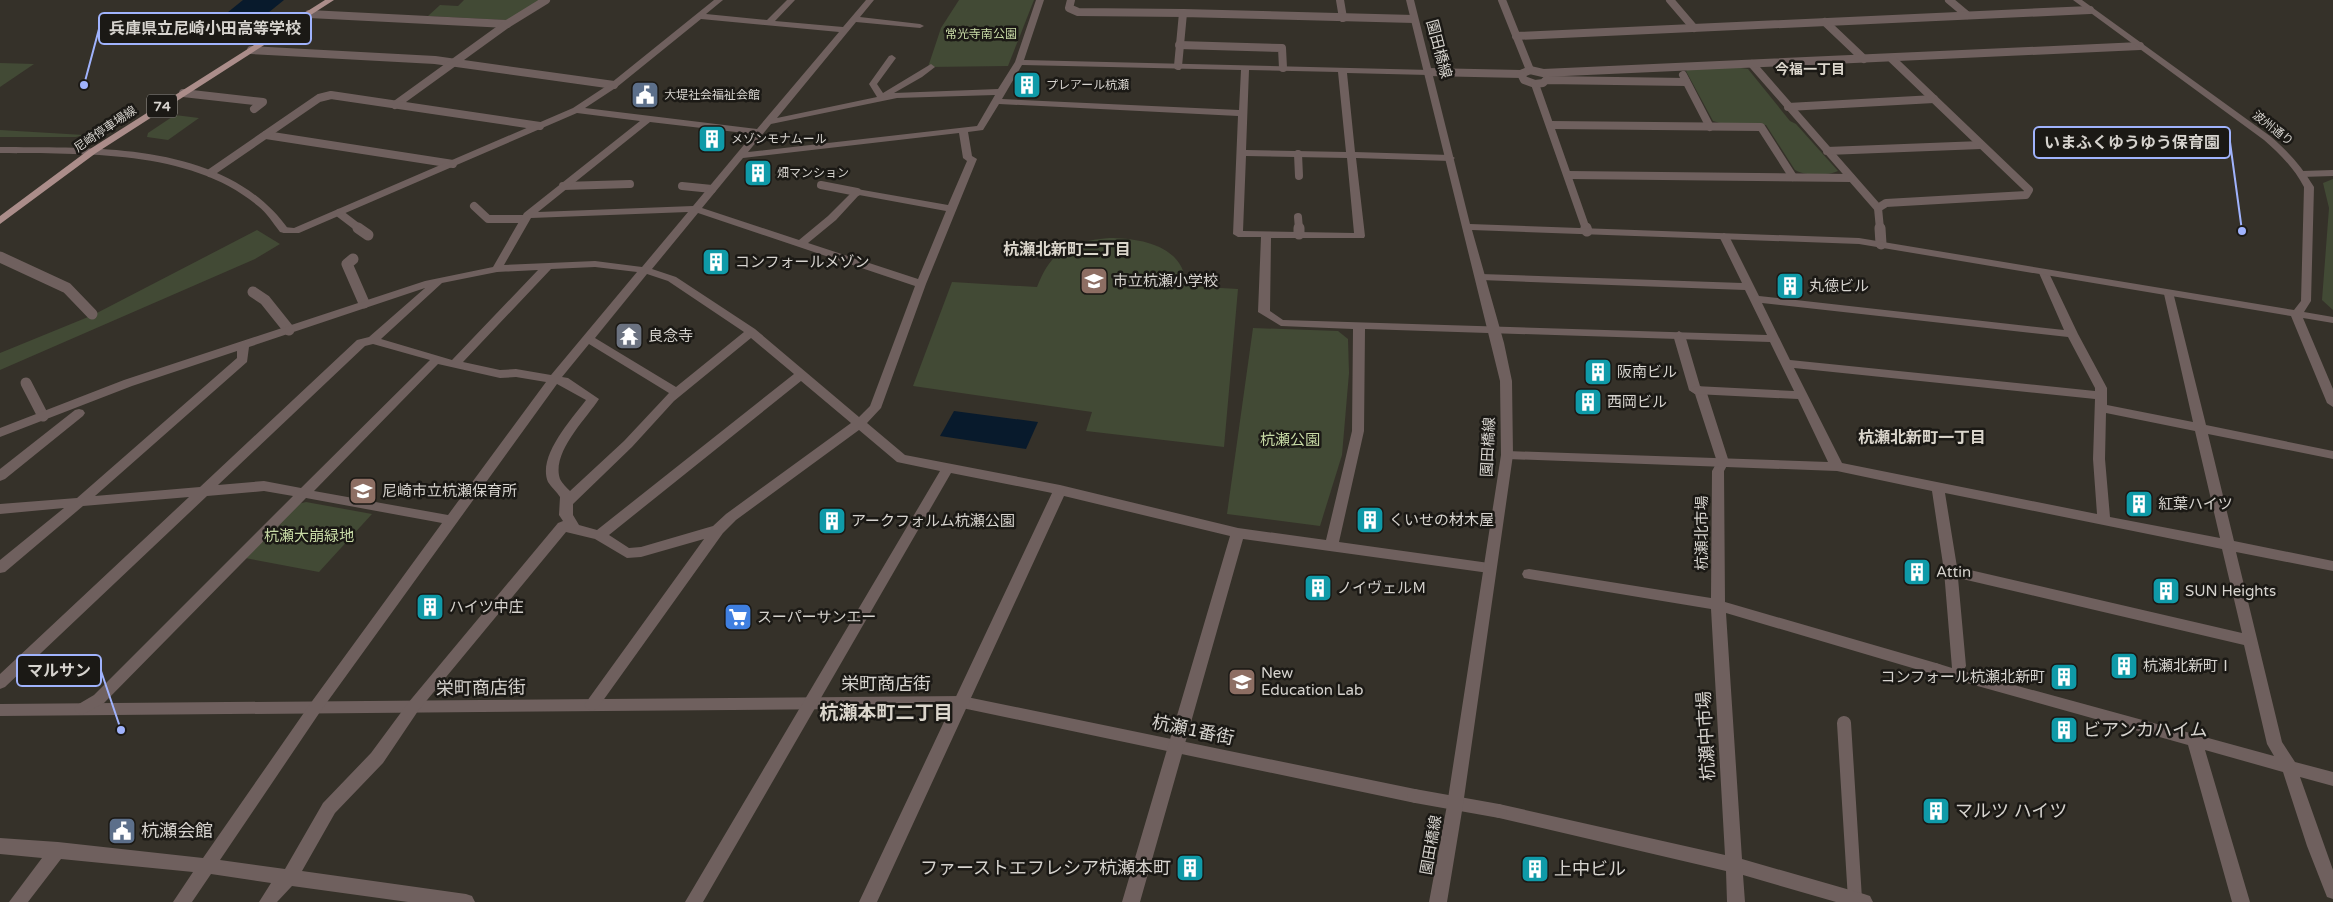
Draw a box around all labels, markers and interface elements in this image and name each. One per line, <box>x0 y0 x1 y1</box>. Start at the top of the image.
callout: 兵庫県立尼崎小田高等学校 <box>99 13 311 44</box>
street label: 園田橋線 <box>1423 18 1455 80</box>
text: 兵庫県立尼崎小田高等学校 <box>109 19 301 39</box>
park label: 常光寺南公園 <box>945 27 1017 41</box>
district label: 今福一丁目 <box>1775 61 1845 78</box>
building icon: プレアール杭瀬 <box>1012 70 1042 100</box>
place label: プレアール杭瀬 <box>1046 78 1129 92</box>
public building icon: 大堤社会福祉会館 <box>630 80 660 110</box>
place label: 大堤社会福祉会館 <box>664 88 760 102</box>
road number: 74 <box>147 94 177 118</box>
street label: 尼崎停車場線 <box>71 103 139 155</box>
street label: 波州通り <box>2250 108 2296 148</box>
building icon: メゾンモナムール <box>697 124 727 154</box>
callout: いまふくゆうゆう保育園 <box>2034 127 2230 158</box>
place label: メゾンモナムール <box>731 132 827 146</box>
text: いまふくゆうゆう保育園 <box>2044 133 2220 153</box>
building icon: 畑マンション <box>743 158 773 188</box>
place label: 畑マンション <box>777 166 849 180</box>
district label: 杭瀬北新町二丁目 <box>1003 240 1131 260</box>
building icon: コンフォールメゾン <box>701 247 731 277</box>
place label: コンフォールメゾン <box>735 253 870 271</box>
school or university icon: 市立杭瀬小学校 <box>1079 266 1109 296</box>
building icon: 丸徳ビル <box>1775 271 1805 301</box>
place label: 市立杭瀬小学校 <box>1113 272 1218 290</box>
place label: 丸徳ビル <box>1809 277 1869 295</box>
temple icon: 良念寺 <box>614 321 644 351</box>
place label: 良念寺 <box>648 327 693 345</box>
building icon: 阪南ビル <box>1583 357 1613 387</box>
place label: 阪南ビル <box>1617 363 1677 381</box>
building icon: 西岡ビル <box>1573 387 1603 417</box>
place label: 西岡ビル <box>1607 393 1667 411</box>
street label: 園田橋線 <box>1477 417 1499 477</box>
district label: 杭瀬北新町一丁目 <box>1858 428 1986 448</box>
park label: 杭瀬公園 <box>1260 431 1320 449</box>
school or university icon: 尼崎市立杭瀬保育所 <box>348 476 378 506</box>
place label: 尼崎市立杭瀬保育所 <box>382 482 517 500</box>
building icon: 紅葉ハイツ <box>2124 489 2154 519</box>
street label: 杭瀬北市場 <box>1693 495 1711 571</box>
place label: 紅葉ハイツ <box>2158 495 2233 513</box>
building icon: くいせの材木屋 <box>1355 505 1385 535</box>
building icon: アークフォルム杭瀬公園 <box>817 506 847 536</box>
place label: くいせの材木屋 <box>1389 511 1494 529</box>
place label: アークフォルム杭瀬公園 <box>851 512 1015 530</box>
park label: 杭瀬大崩緑地 <box>264 527 354 545</box>
building icon: Attin <box>1902 557 1932 587</box>
place label: Attin <box>1936 563 1971 581</box>
building icon: ノイヴェルＭ <box>1303 573 1333 603</box>
building icon: SUN Heights <box>2151 576 2181 606</box>
place label: ノイヴェルＭ <box>1337 579 1427 597</box>
place label: SUN Heights <box>2185 582 2276 600</box>
building icon: ハイツ中庄 <box>415 592 445 622</box>
place label: ハイツ中庄 <box>449 598 524 616</box>
supermarket icon: スーパーサンエー <box>723 602 753 632</box>
place label: スーパーサンエー <box>757 608 877 626</box>
building icon: 杭瀬北新町Ⅰ <box>2109 651 2139 681</box>
callout: マルサン <box>17 655 101 686</box>
place label: 杭瀬北新町Ⅰ <box>2143 657 2233 675</box>
text: マルサン <box>27 661 91 681</box>
building icon: コンフォール杭瀬北新町 <box>2049 662 2079 692</box>
place label: New Education Lab <box>1261 664 1363 699</box>
school or university icon: New Education Lab <box>1227 667 1257 697</box>
place label: コンフォール杭瀬北新町 <box>1880 668 2045 686</box>
street label: 栄町商店街 <box>841 673 931 695</box>
street label: 栄町商店街 <box>436 676 526 700</box>
street label: 杭瀬中市場 <box>1693 690 1719 782</box>
district label: 杭瀬本町二丁目 <box>819 702 953 724</box>
street label: 杭瀬1番街 <box>1150 711 1236 749</box>
building icon: ビアンカハイム <box>2049 715 2079 745</box>
place label: ビアンカハイム <box>2083 719 2208 741</box>
building icon: マルツ ハイツ <box>1921 796 1951 826</box>
place label: マルツ ハイツ <box>1955 800 2067 822</box>
street label: 園田橋線 <box>1417 814 1445 876</box>
public building icon: 杭瀬会館 <box>107 816 137 846</box>
place label: 杭瀬会館 <box>141 820 213 842</box>
building icon: ファーストエフレシア杭瀬本町 <box>1175 853 1205 883</box>
building icon: 上中ビル <box>1520 854 1550 884</box>
place label: ファーストエフレシア杭瀬本町 <box>920 857 1171 879</box>
place label: 上中ビル <box>1554 858 1626 880</box>

